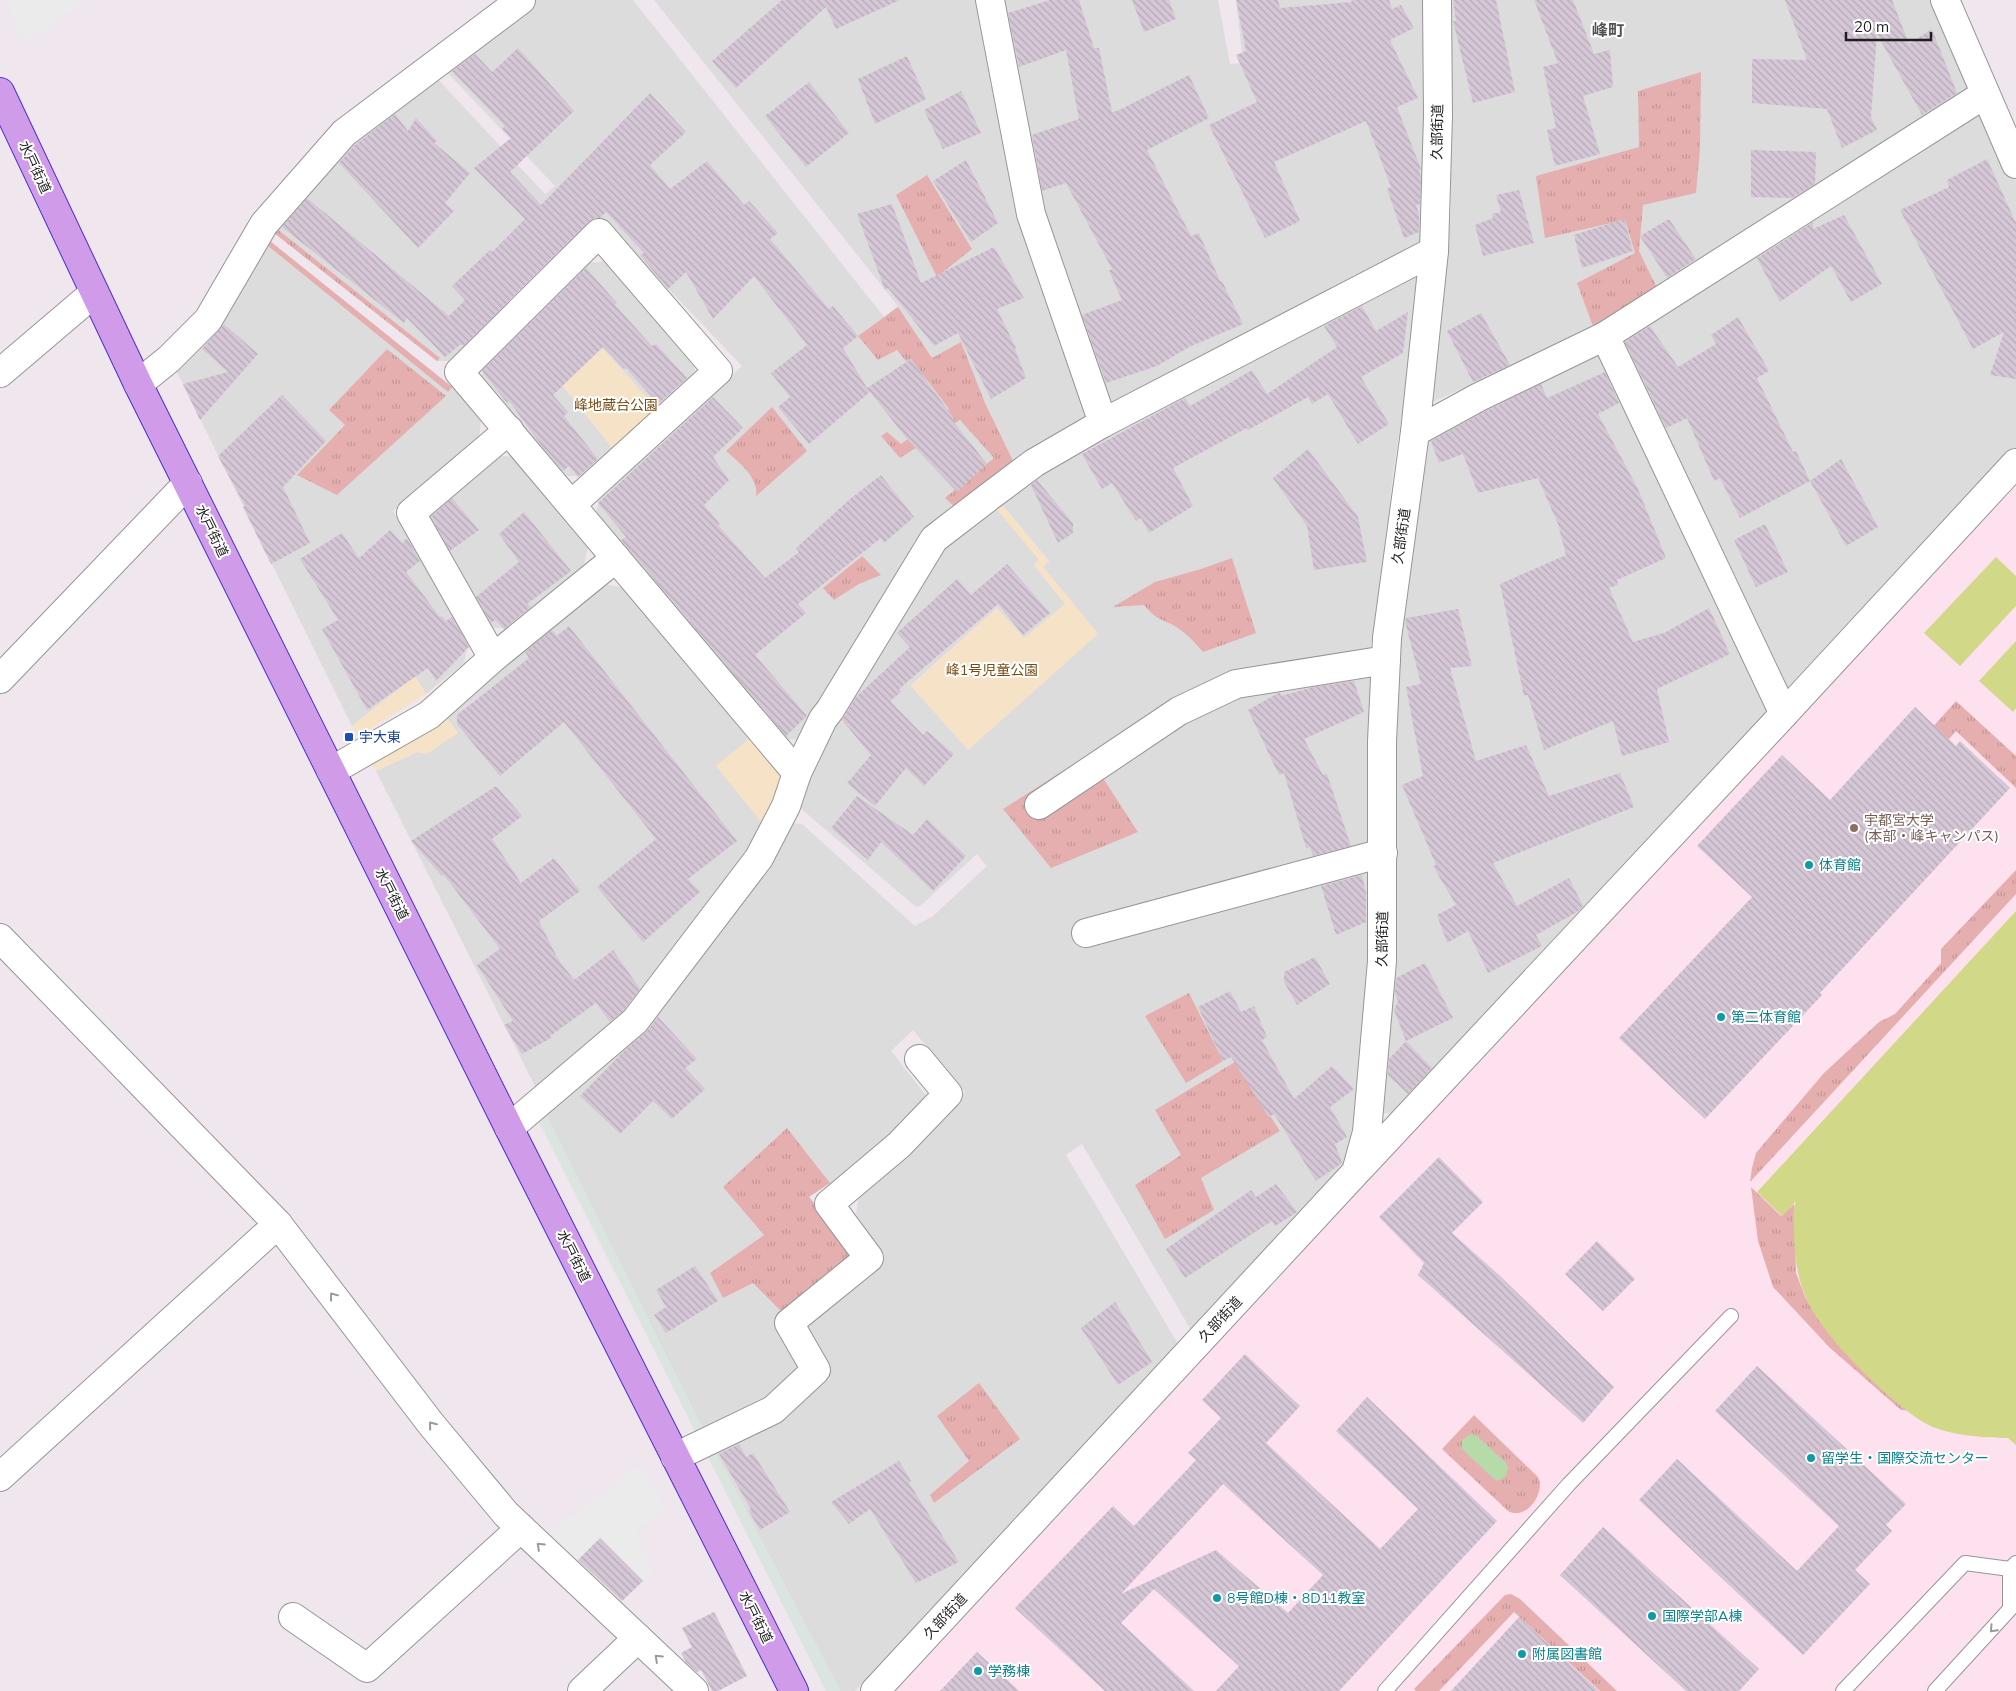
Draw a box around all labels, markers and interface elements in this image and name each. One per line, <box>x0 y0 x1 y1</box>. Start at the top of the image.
scale bar <box>1846 10 1931 42</box>
text: 20 m <box>1854 17 1889 36</box>
district label: 峰町 <box>1592 20 1624 40</box>
street label: 久部街道 <box>1428 104 1446 160</box>
street label: 水戸街道 <box>15 138 55 196</box>
park label: 峰地蔵台公園 <box>574 396 658 414</box>
street label: 水戸街道 <box>192 502 232 560</box>
street label: 久部街道 <box>1388 507 1414 565</box>
park label: 峰1号児童公園 <box>946 661 1038 679</box>
place label: 宇大東 <box>359 728 401 746</box>
marker: 宇大東 <box>343 731 355 743</box>
place label: 宇都宮大学 (本部・峰キャンパス) <box>1864 811 1999 845</box>
marker: 宇都宮大学 (本部・峰キャンパス) <box>1848 822 1860 834</box>
place label: 体育館 <box>1819 856 1861 874</box>
marker: 体育館 <box>1803 859 1815 871</box>
street label: 水戸街道 <box>371 865 413 923</box>
street label: 久部街道 <box>1373 911 1391 967</box>
place label: 第二体育館 <box>1731 1008 1801 1026</box>
marker: 第二体育館 <box>1715 1011 1727 1023</box>
street label: 水戸街道 <box>553 1227 595 1285</box>
one-way arrow <box>330 1292 339 1302</box>
street label: 久部街道 <box>1194 1292 1246 1346</box>
one-way arrow <box>429 1422 437 1431</box>
place label: 留学生・国際交流センター <box>1821 1449 1989 1467</box>
marker: 留学生・国際交流センター <box>1805 1452 1817 1464</box>
one-way arrow <box>537 1543 546 1552</box>
street label: 水戸街道 <box>735 1588 777 1646</box>
street label: 久部街道 <box>919 1589 971 1643</box>
place label: 8号館D棟・8D11教室 <box>1227 1589 1366 1607</box>
marker: 8号館D棟・8D11教室 <box>1211 1592 1223 1604</box>
place label: 国際学部A棟 <box>1662 1607 1742 1625</box>
marker: 国際学部A棟 <box>1646 1610 1658 1622</box>
one-way arrow <box>1990 1623 1999 1632</box>
place label: 附属図書館 <box>1532 1645 1602 1663</box>
marker: 附属図書館 <box>1516 1648 1528 1660</box>
one-way arrow <box>655 1654 664 1663</box>
place label: 学務棟 <box>988 1662 1030 1680</box>
marker: 学務棟 <box>972 1665 984 1677</box>

